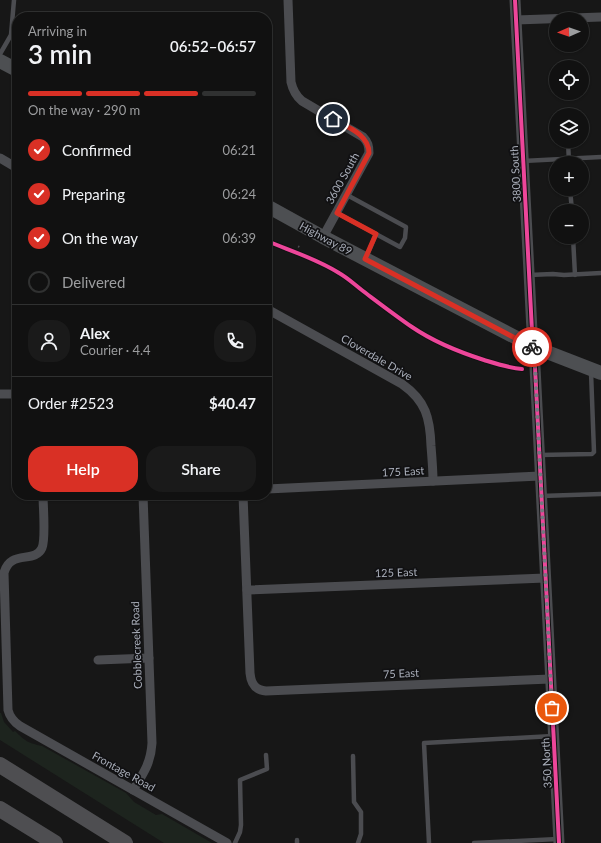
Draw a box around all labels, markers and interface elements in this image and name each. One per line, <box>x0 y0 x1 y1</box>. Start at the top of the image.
north arrow <box>549 12 589 52</box>
map controls <box>549 12 589 244</box>
text: Arriving in <box>28 23 87 39</box>
text: 06:52–06:57 <box>170 37 256 55</box>
text: 3 min <box>28 38 92 70</box>
button: locate <box>549 60 589 100</box>
text: On the way · 290 m <box>28 102 140 118</box>
pin <box>316 102 350 136</box>
icon: home <box>322 108 344 130</box>
button: layers <box>549 108 589 148</box>
icon: check <box>28 139 50 161</box>
text: Confirmed <box>62 141 131 159</box>
text: 06:21 <box>223 142 256 158</box>
street label: 3800 South <box>507 145 523 203</box>
street label: 3600 South <box>323 150 361 206</box>
button: + <box>549 156 589 196</box>
icon: check <box>28 183 50 205</box>
text: Preparing <box>62 185 125 203</box>
text: 06:24 <box>223 186 256 202</box>
button: − <box>549 204 589 244</box>
street label: Highway 89 <box>297 219 355 257</box>
icon: check <box>28 227 50 249</box>
text: On the way <box>62 229 138 247</box>
text: 06:39 <box>223 230 256 246</box>
text: Delivered <box>62 273 125 291</box>
button: person <box>28 320 70 362</box>
button: phone <box>214 320 256 362</box>
text: Alex <box>80 324 110 342</box>
courier <box>512 327 552 367</box>
street label: Cloverdale Drive <box>339 331 415 383</box>
icon: bike <box>521 336 543 358</box>
text: Courier · 4.4 <box>80 342 151 358</box>
text: Order #2523 <box>28 394 114 412</box>
text: $40.47 <box>209 394 256 412</box>
button: Help <box>28 446 138 492</box>
button: Share <box>146 446 256 492</box>
street label: 175 East <box>381 463 425 479</box>
street label: 125 East <box>375 565 417 579</box>
street label: Cobblecreek Road <box>128 601 144 689</box>
street label: 75 East <box>383 666 419 680</box>
pin <box>535 691 569 725</box>
icon: bag <box>541 697 563 719</box>
street label: 350 North <box>538 737 554 789</box>
street label: Frontage Road <box>90 748 158 794</box>

